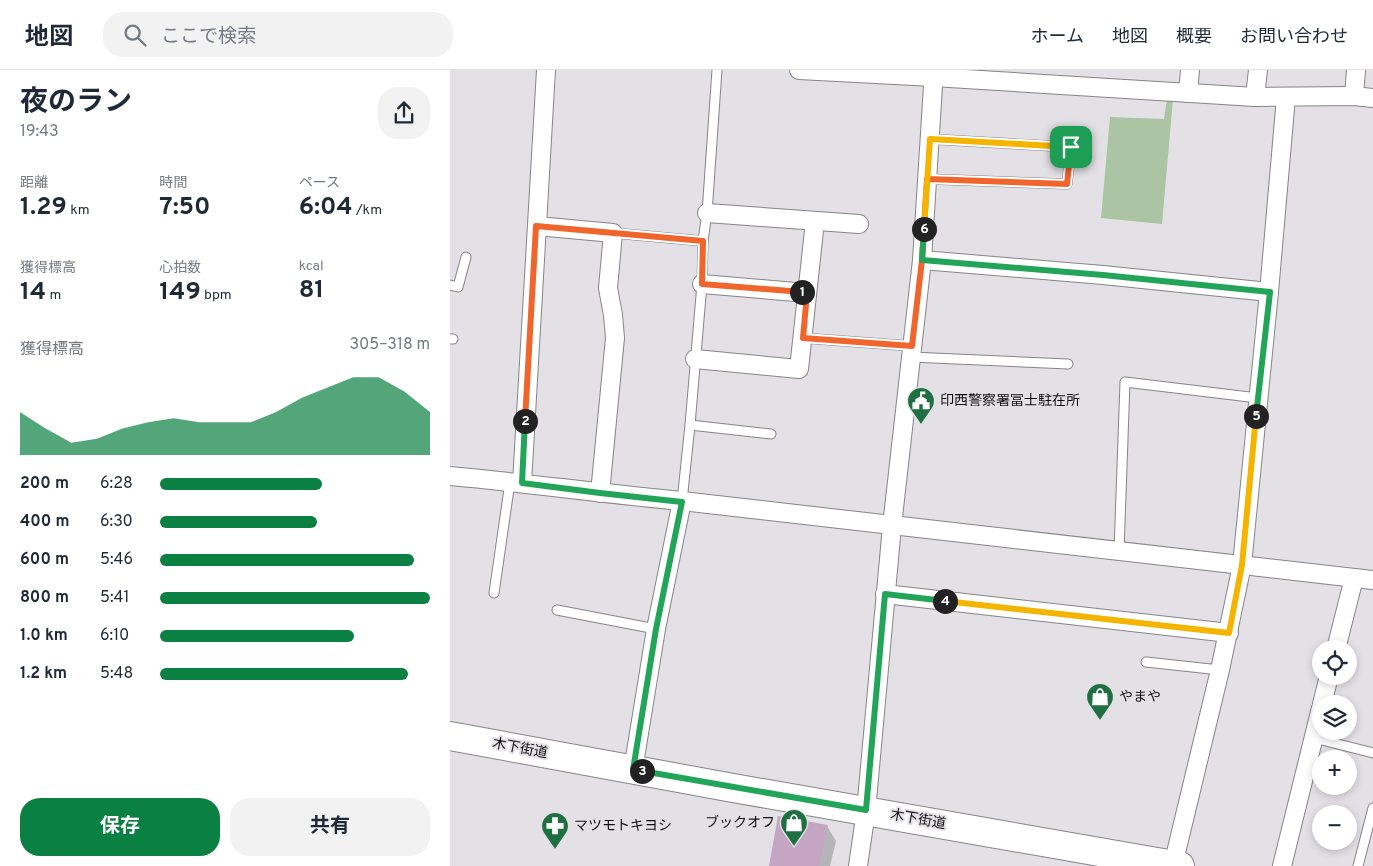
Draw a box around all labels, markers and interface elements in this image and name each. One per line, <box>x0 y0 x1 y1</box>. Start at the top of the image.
search box <box>103 12 453 57</box>
icon: search <box>121 21 149 49</box>
text: 地図 <box>25 23 73 53</box>
text: ここで検索 <box>161 25 256 49</box>
text: ホーム <box>1031 26 1084 49</box>
text: 地図 <box>1112 26 1148 49</box>
text: 概要 <box>1176 26 1212 49</box>
text: お問い合わせ <box>1240 26 1348 49</box>
text: 夜のラン <box>20 85 132 121</box>
button: share <box>378 87 430 139</box>
text: 19:43 <box>20 122 59 142</box>
pin <box>1050 126 1092 168</box>
icon: arrive <box>1057 133 1085 161</box>
text: 距離 <box>20 175 48 192</box>
text: 時間 <box>159 175 187 192</box>
text: ペース <box>299 175 340 192</box>
text: 1.29 <box>20 192 67 224</box>
text: 7:50 <box>159 192 211 224</box>
text: 6:04 <box>299 192 353 224</box>
text: km <box>67 202 90 219</box>
text: /km <box>353 202 382 219</box>
pin: 6 <box>912 216 936 242</box>
text: 6 <box>920 221 929 238</box>
text: kcal <box>299 258 324 275</box>
text: 獲得標高 <box>20 260 76 277</box>
text: 心拍数 <box>159 260 201 277</box>
text: 81 <box>299 275 324 307</box>
text: 14 <box>20 277 46 309</box>
text: 149 <box>159 277 201 309</box>
pin: 1 <box>790 280 814 304</box>
text: 1 <box>800 284 805 301</box>
text: m <box>46 287 61 304</box>
text: bpm <box>201 287 232 304</box>
text: 305–318 m <box>350 335 430 355</box>
text: 獲得標高 <box>20 340 84 360</box>
public building icon: 印西警察署冨士駐在所 <box>906 386 936 425</box>
place label: 印西警察署冨士駐在所 <box>940 393 1080 410</box>
pin: 5 <box>1244 404 1268 428</box>
pin: 2 <box>512 408 538 434</box>
text: 5 <box>1252 408 1261 425</box>
text: 2 <box>521 413 530 430</box>
text: 200 m <box>20 474 69 494</box>
text: 6:28 <box>100 474 133 494</box>
text: 400 m <box>20 512 69 532</box>
text: 6:30 <box>100 512 133 532</box>
text: 600 m <box>20 550 69 570</box>
text: 5:46 <box>100 550 133 570</box>
text: 800 m <box>20 588 69 608</box>
text: 5:41 <box>100 588 129 608</box>
pin: 4 <box>932 588 958 614</box>
text: 4 <box>941 593 950 610</box>
text: 1.0 km <box>20 626 68 646</box>
text: 6:10 <box>100 626 129 646</box>
map controls <box>1312 640 1357 850</box>
button: locate <box>1312 640 1357 685</box>
text: 1.2 km <box>20 664 67 684</box>
text: 5:48 <box>100 664 133 684</box>
shop icon: やまや <box>1085 682 1115 721</box>
place label: やまや <box>1119 689 1161 706</box>
button: layers <box>1312 695 1357 740</box>
street label: 木下街道 <box>491 735 549 763</box>
button: + <box>1312 750 1357 795</box>
pin: 3 <box>630 758 654 784</box>
text: 3 <box>638 763 647 780</box>
button: 保存 <box>20 798 220 856</box>
button: 共有 <box>230 798 430 856</box>
button: − <box>1312 805 1357 850</box>
street label: 木下街道 <box>889 807 947 833</box>
shop icon: ブックオフ <box>779 808 809 847</box>
pharmacy icon: マツモトキヨシ <box>540 811 570 850</box>
place label: ブックオフ <box>705 814 775 832</box>
place label: マツモトキヨシ <box>574 818 672 835</box>

